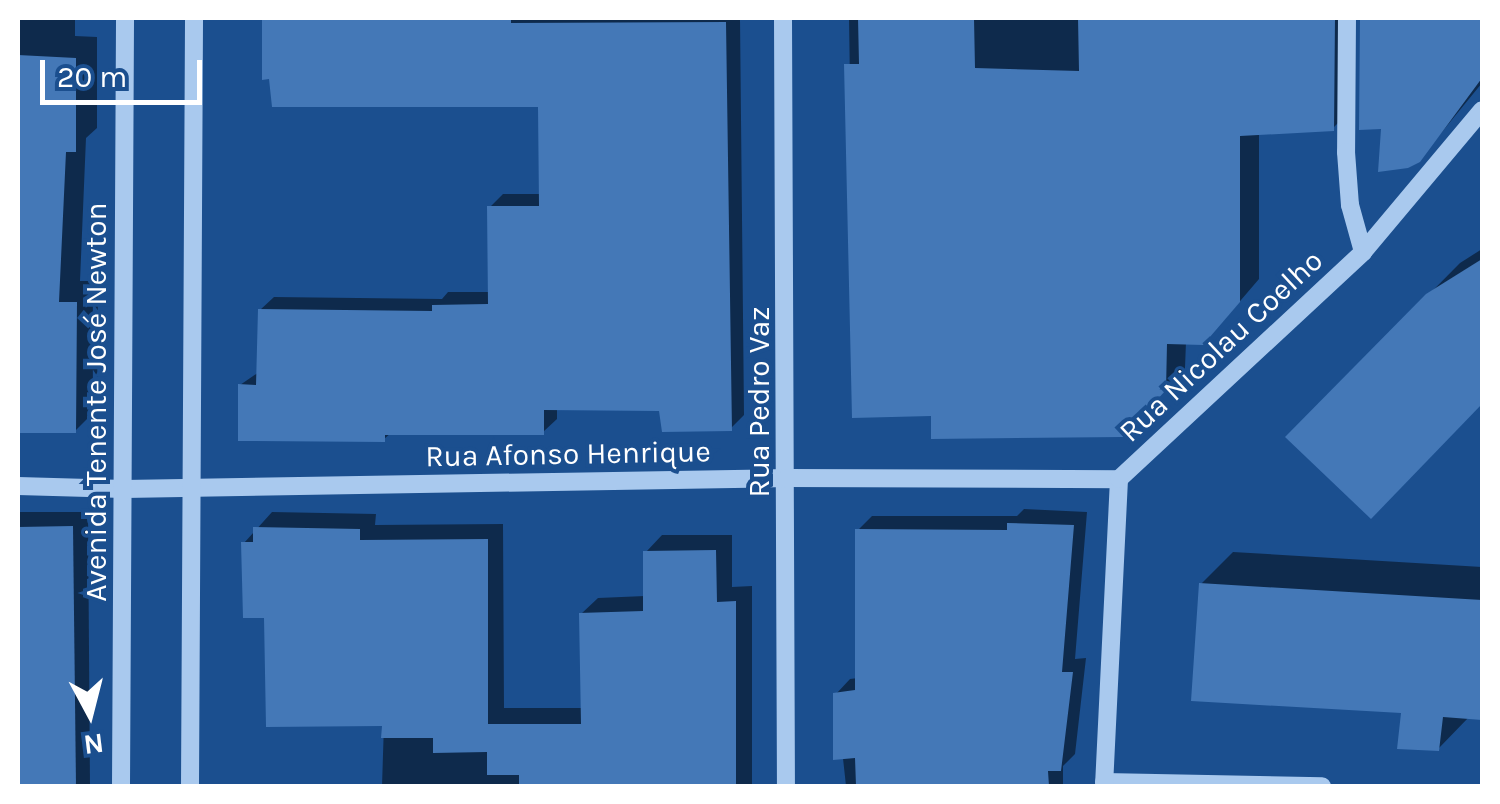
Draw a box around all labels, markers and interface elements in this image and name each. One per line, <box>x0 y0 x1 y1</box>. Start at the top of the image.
scale bar <box>45 40 208 102</box>
text: 20 m <box>57 59 127 95</box>
street label: Avenida Tenente José Newton <box>78 202 114 602</box>
street label: Rua Nicolau Coelho <box>1112 243 1330 449</box>
street label: Rua Pedro Vaz <box>741 307 777 497</box>
street label: Rua Afonso Henrique <box>425 434 711 474</box>
north arrow <box>40 664 140 764</box>
text: N <box>82 727 106 762</box>

